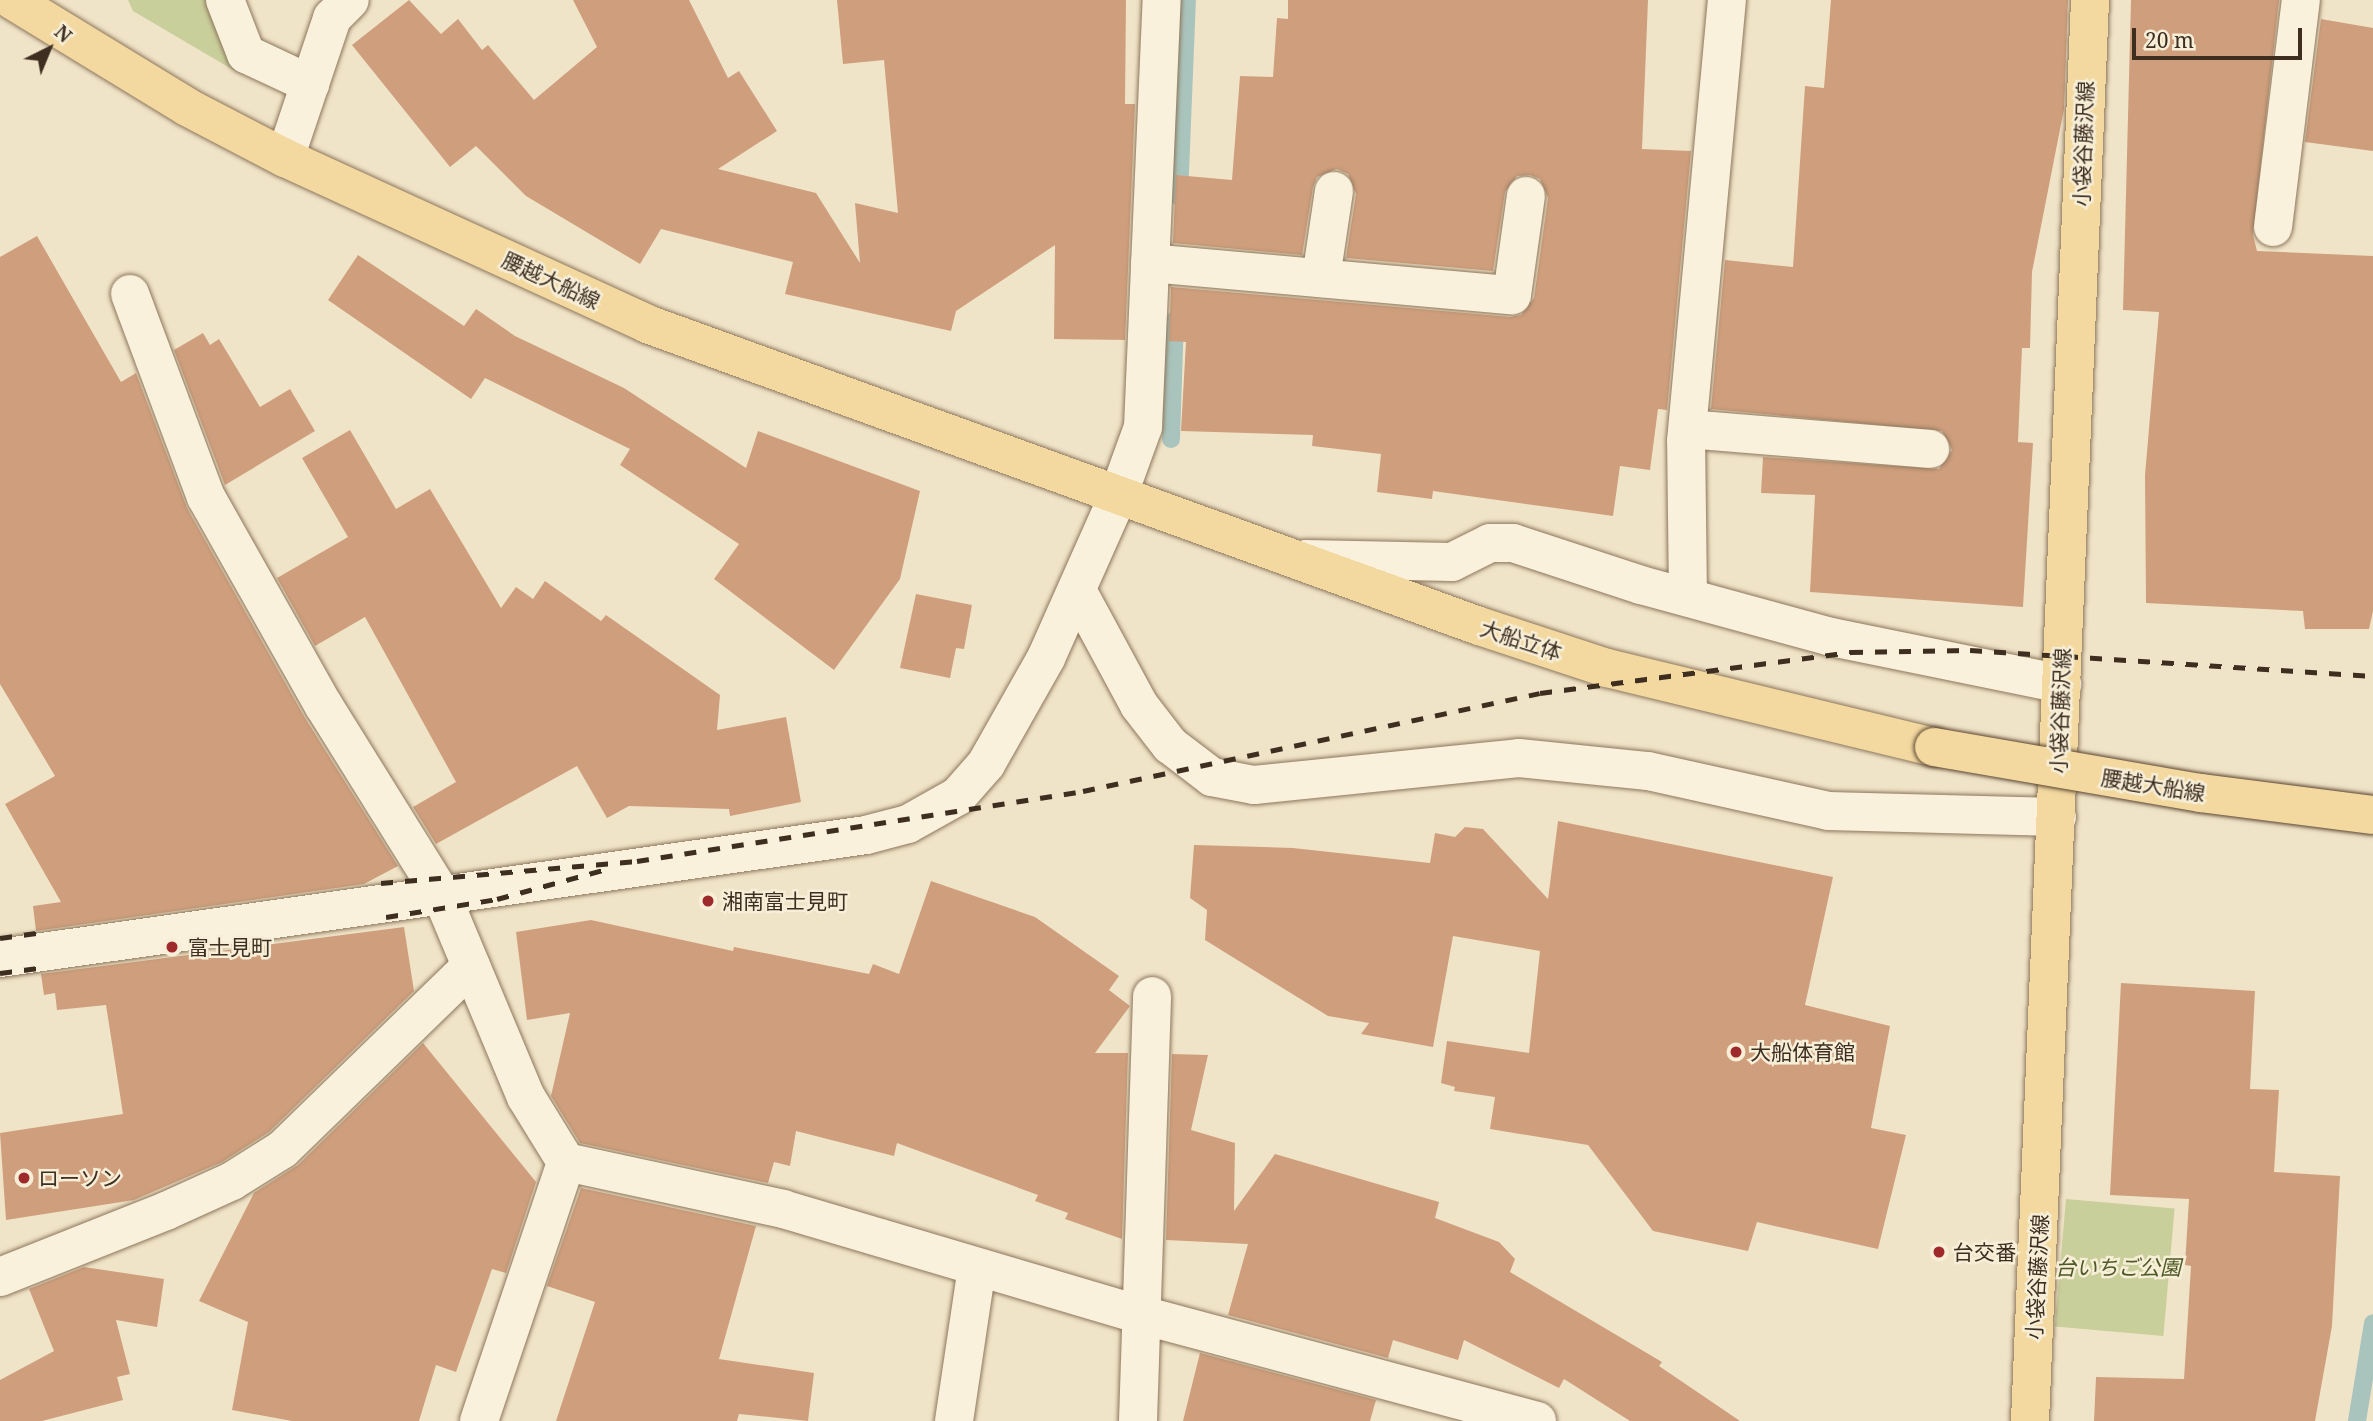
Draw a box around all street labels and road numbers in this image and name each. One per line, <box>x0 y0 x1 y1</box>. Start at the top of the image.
street label: 小袋谷藤沢線 <box>2068 81 2098 207</box>
street label: 腰越大船線 <box>498 246 604 314</box>
street label: 大船立体 <box>1477 615 1565 665</box>
street label: 小袋谷藤沢線 <box>2045 648 2075 774</box>
street label: 腰越大船線 <box>2099 764 2207 806</box>
street label: 小袋谷藤沢線 <box>2021 1213 2053 1341</box>

